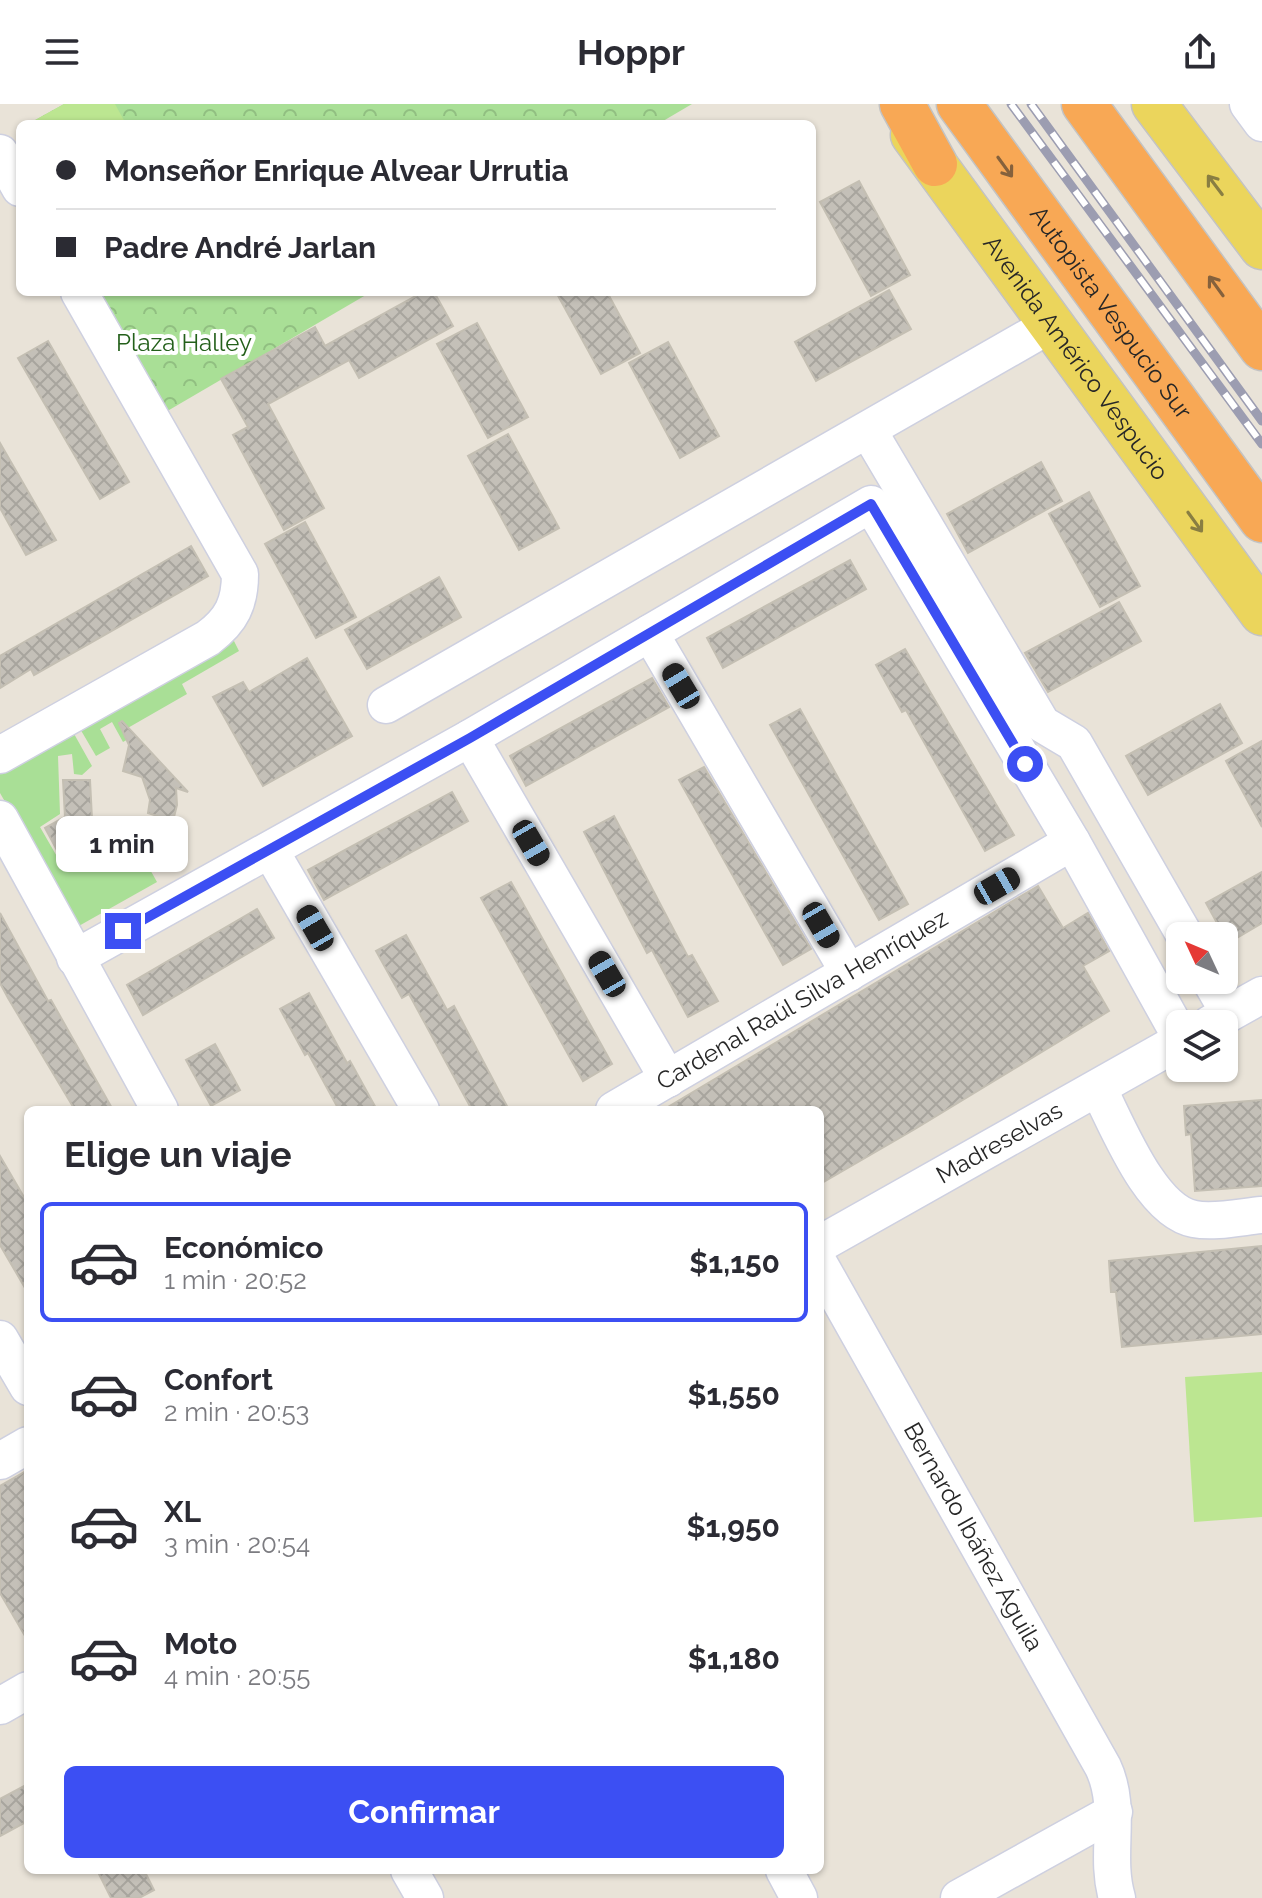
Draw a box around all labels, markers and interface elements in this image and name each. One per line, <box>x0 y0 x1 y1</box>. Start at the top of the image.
icon: menu <box>40 30 84 74</box>
icon: share <box>1178 30 1222 74</box>
text: Hoppr <box>577 31 685 73</box>
text: Monseñor Enrique Alvear Urrutia <box>104 153 569 188</box>
one-way arrow <box>997 156 1014 177</box>
one-way arrow <box>1207 174 1223 196</box>
street label: Autopista Vespucio Sur <box>1024 200 1199 425</box>
text: Padre André Jarlan <box>104 230 376 265</box>
street label: Avenida Américo Vespucio <box>977 230 1175 485</box>
one-way arrow <box>1207 275 1224 297</box>
park label: Plaza Halley <box>116 328 252 357</box>
one-way arrow <box>1186 511 1203 532</box>
car <box>658 659 704 713</box>
route start <box>1007 746 1043 782</box>
callout: 1 min <box>57 815 189 871</box>
car <box>509 816 553 870</box>
text: 1 min <box>89 829 155 859</box>
car <box>970 864 1024 908</box>
car <box>799 898 843 952</box>
car <box>293 901 337 955</box>
street label: Cardenal Raúl Silva Henríquez <box>651 903 953 1096</box>
route end <box>105 913 141 949</box>
north arrow <box>1166 922 1238 994</box>
map controls <box>1166 922 1238 1082</box>
car <box>585 947 629 1001</box>
button: layers <box>1166 1010 1238 1082</box>
street label: Madreselvas <box>931 1095 1067 1189</box>
text: Elige un viaje <box>64 1133 292 1175</box>
icon: car <box>68 1226 140 1298</box>
text: Económico <box>164 1230 324 1265</box>
text: $1,150 <box>689 1245 780 1280</box>
text: 1 min · 20:52 <box>164 1265 307 1295</box>
icon: car <box>68 1358 140 1430</box>
text: Confort <box>164 1362 273 1397</box>
text: $1,550 <box>688 1377 780 1412</box>
text: 2 min · 20:53 <box>164 1397 309 1427</box>
street label: Bernardo Ibáñez Águila <box>898 1417 1050 1656</box>
icon: car <box>68 1490 140 1562</box>
text: XL <box>164 1494 201 1529</box>
text: $1,950 <box>686 1509 780 1544</box>
text: 3 min · 20:54 <box>164 1529 310 1559</box>
icon: car <box>68 1622 140 1694</box>
text: Moto <box>164 1626 237 1661</box>
text: $1,180 <box>688 1641 780 1676</box>
text: 4 min · 20:55 <box>164 1661 310 1691</box>
button: Confirmar <box>64 1766 784 1858</box>

